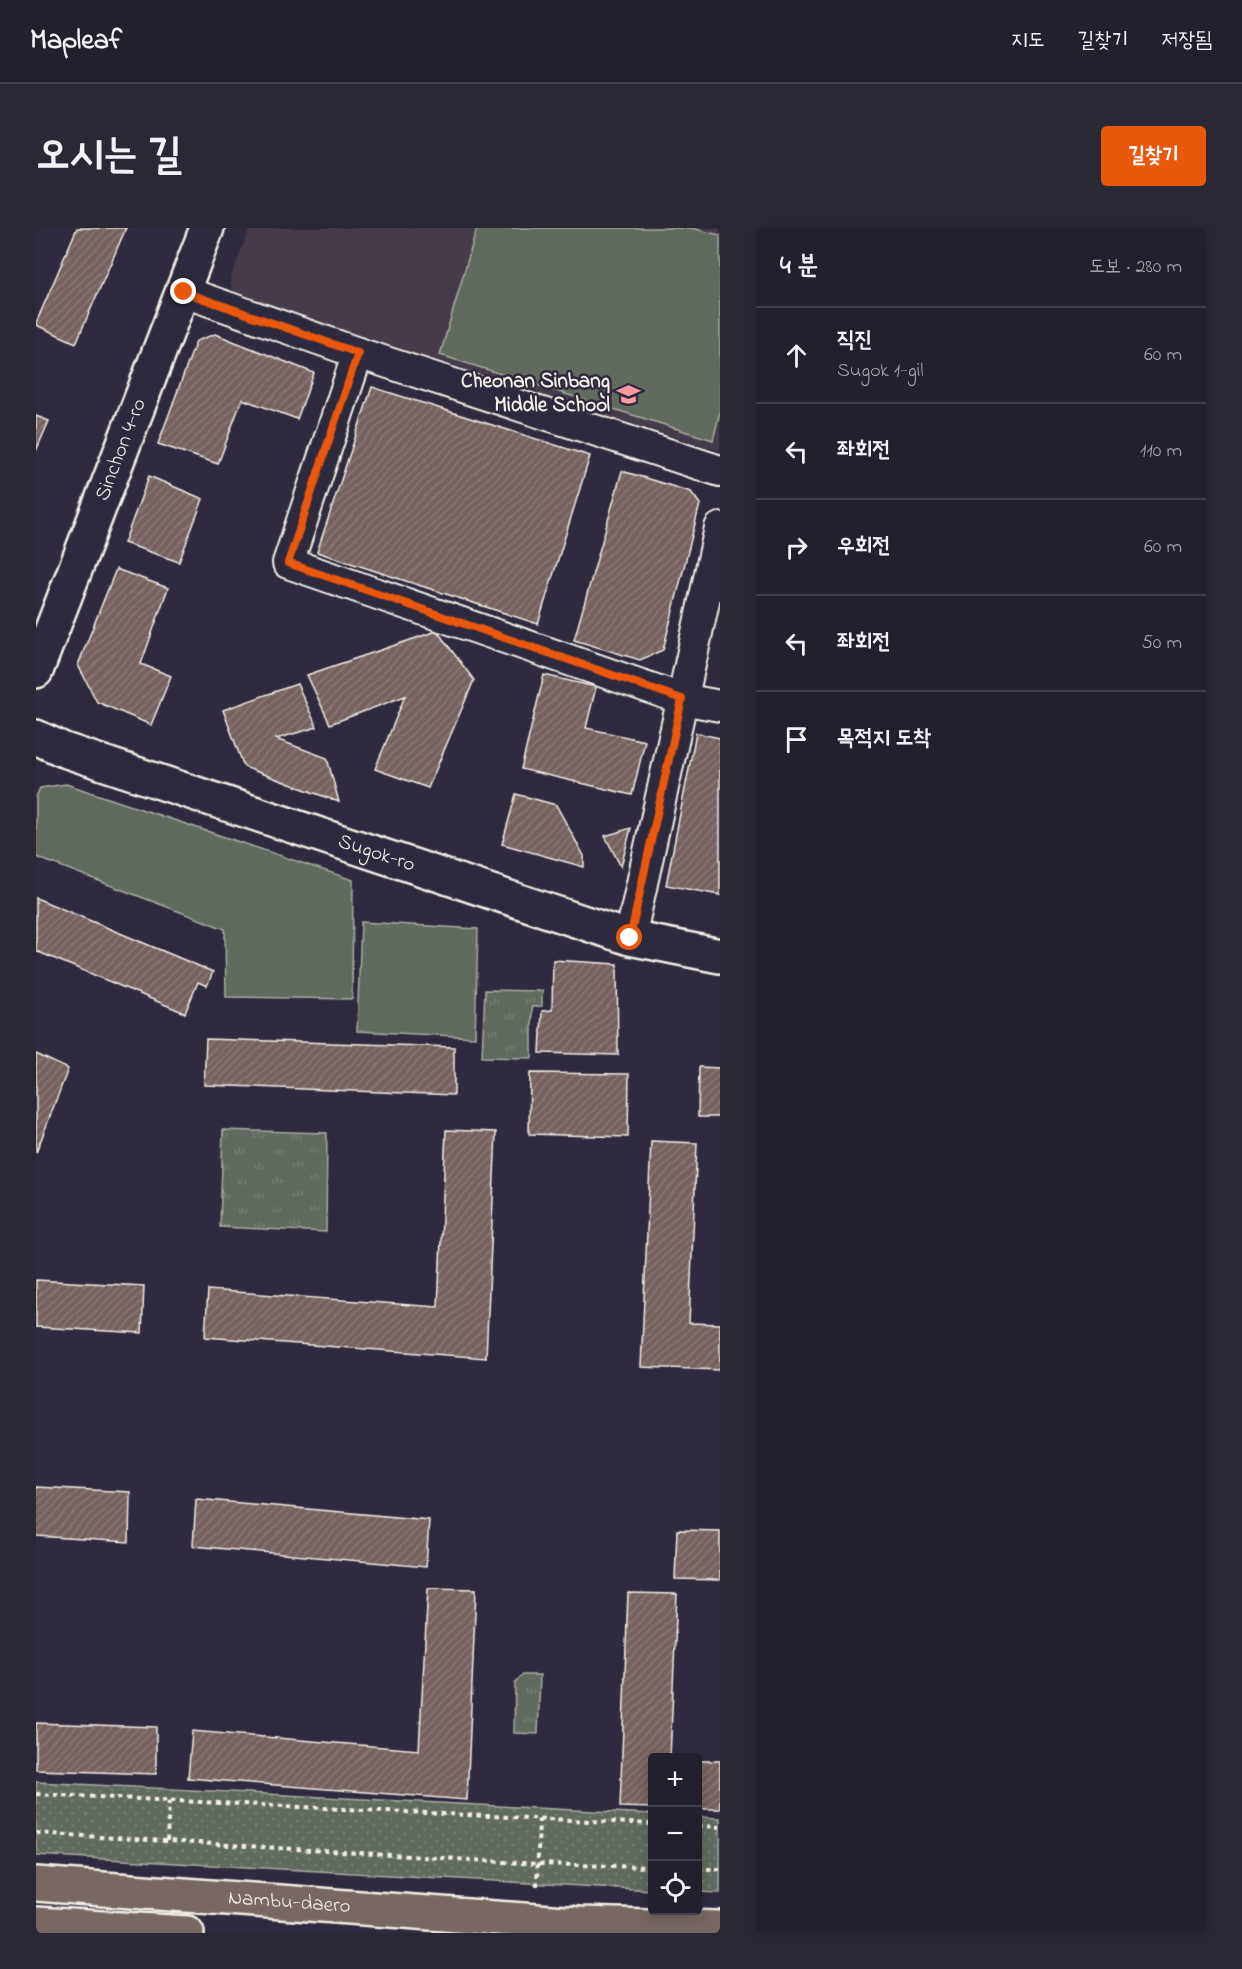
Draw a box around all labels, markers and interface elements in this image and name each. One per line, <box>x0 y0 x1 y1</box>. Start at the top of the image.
text: Mapleaf <box>30 21 122 62</box>
text: 지도 <box>1011 26 1045 56</box>
text: 길찾기 <box>1078 26 1128 56</box>
text: 저장됨 <box>1161 26 1212 56</box>
text: 오시는 길 <box>36 126 182 187</box>
button: 길찾기 <box>1101 126 1206 186</box>
text: 4 분 <box>780 248 818 286</box>
text: 도보 · 280 m <box>1089 253 1182 282</box>
route end <box>170 278 196 304</box>
text: 직진 <box>837 325 872 357</box>
icon: ahead <box>780 339 813 372</box>
text: 60 m <box>1144 341 1182 370</box>
text: Sugok 1-gil <box>837 357 924 386</box>
place label: Cheonan Sinbang Middle School <box>461 367 610 421</box>
school or university icon: Cheonan Sinbang Middle School <box>615 381 641 407</box>
street label: Sinchon 4-ro <box>88 394 155 505</box>
icon: left <box>780 435 813 468</box>
text: 좌회전 <box>837 435 890 467</box>
text: 110 m <box>1140 437 1182 466</box>
icon: right <box>780 531 813 564</box>
text: 우회전 <box>837 531 890 563</box>
text: 60 m <box>1144 533 1182 562</box>
icon: left <box>780 627 813 660</box>
text: 좌회전 <box>837 627 890 659</box>
text: 50 m <box>1141 629 1182 658</box>
icon: arrive <box>780 723 813 756</box>
text: 목적지 도착 <box>837 723 931 755</box>
street label: Sugok-ro <box>334 827 419 881</box>
route start <box>616 924 642 950</box>
map controls <box>648 1753 702 1915</box>
button: + <box>648 1753 702 1807</box>
button: − <box>648 1807 702 1861</box>
button: locate <box>648 1861 702 1915</box>
street label: Nambu-daero <box>227 1883 352 1922</box>

